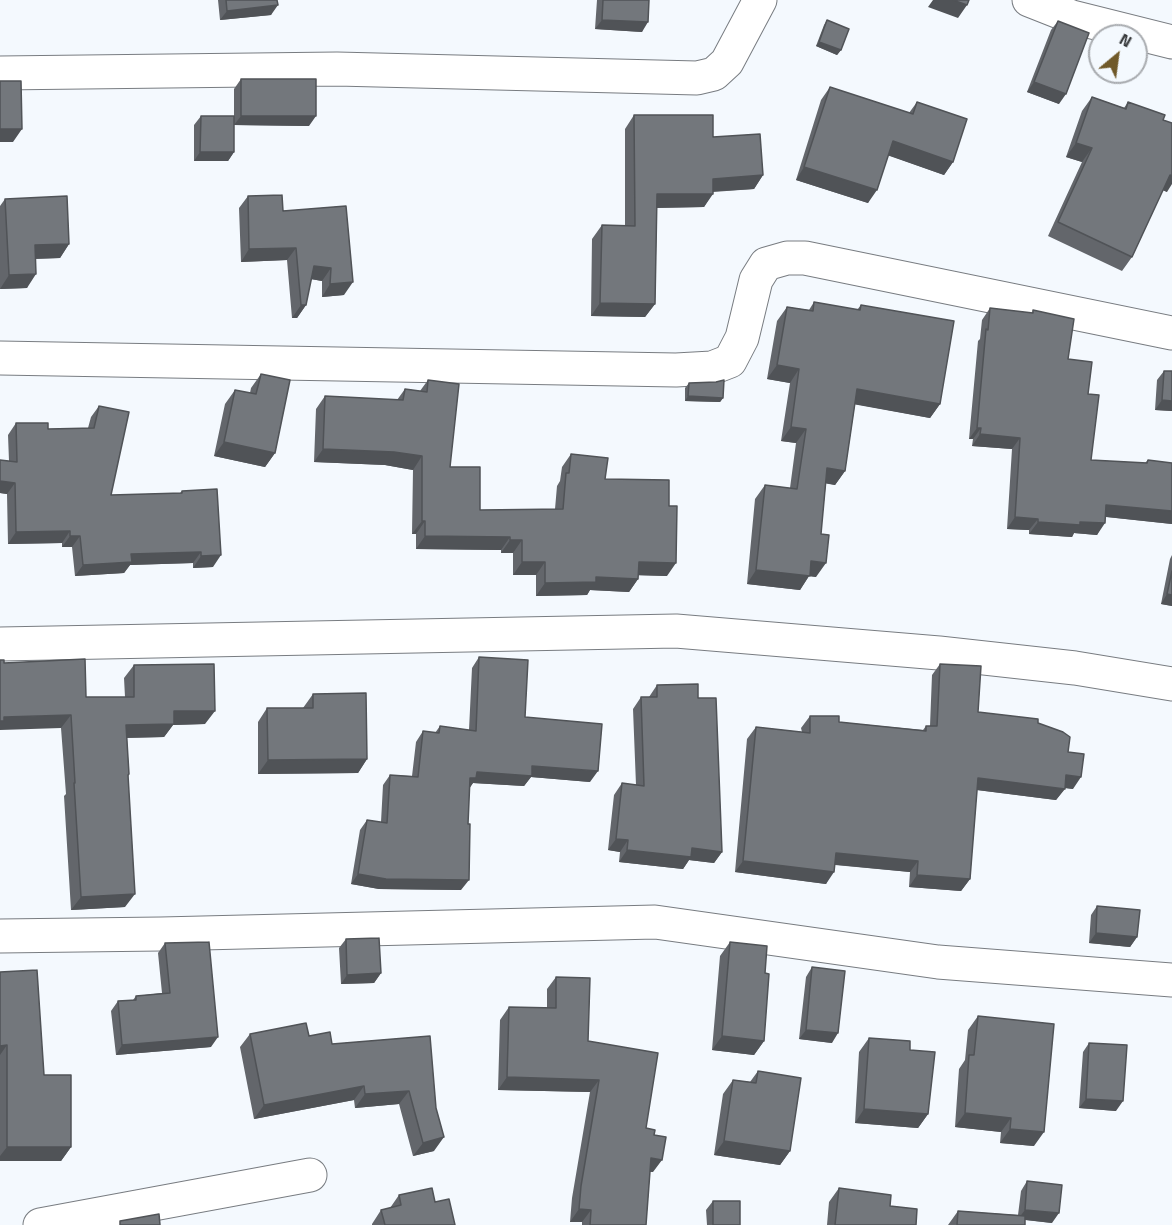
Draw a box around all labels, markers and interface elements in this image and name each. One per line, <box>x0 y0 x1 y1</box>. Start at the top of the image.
north arrow <box>1088 24 1148 84</box>
text: N <box>1115 27 1136 53</box>

